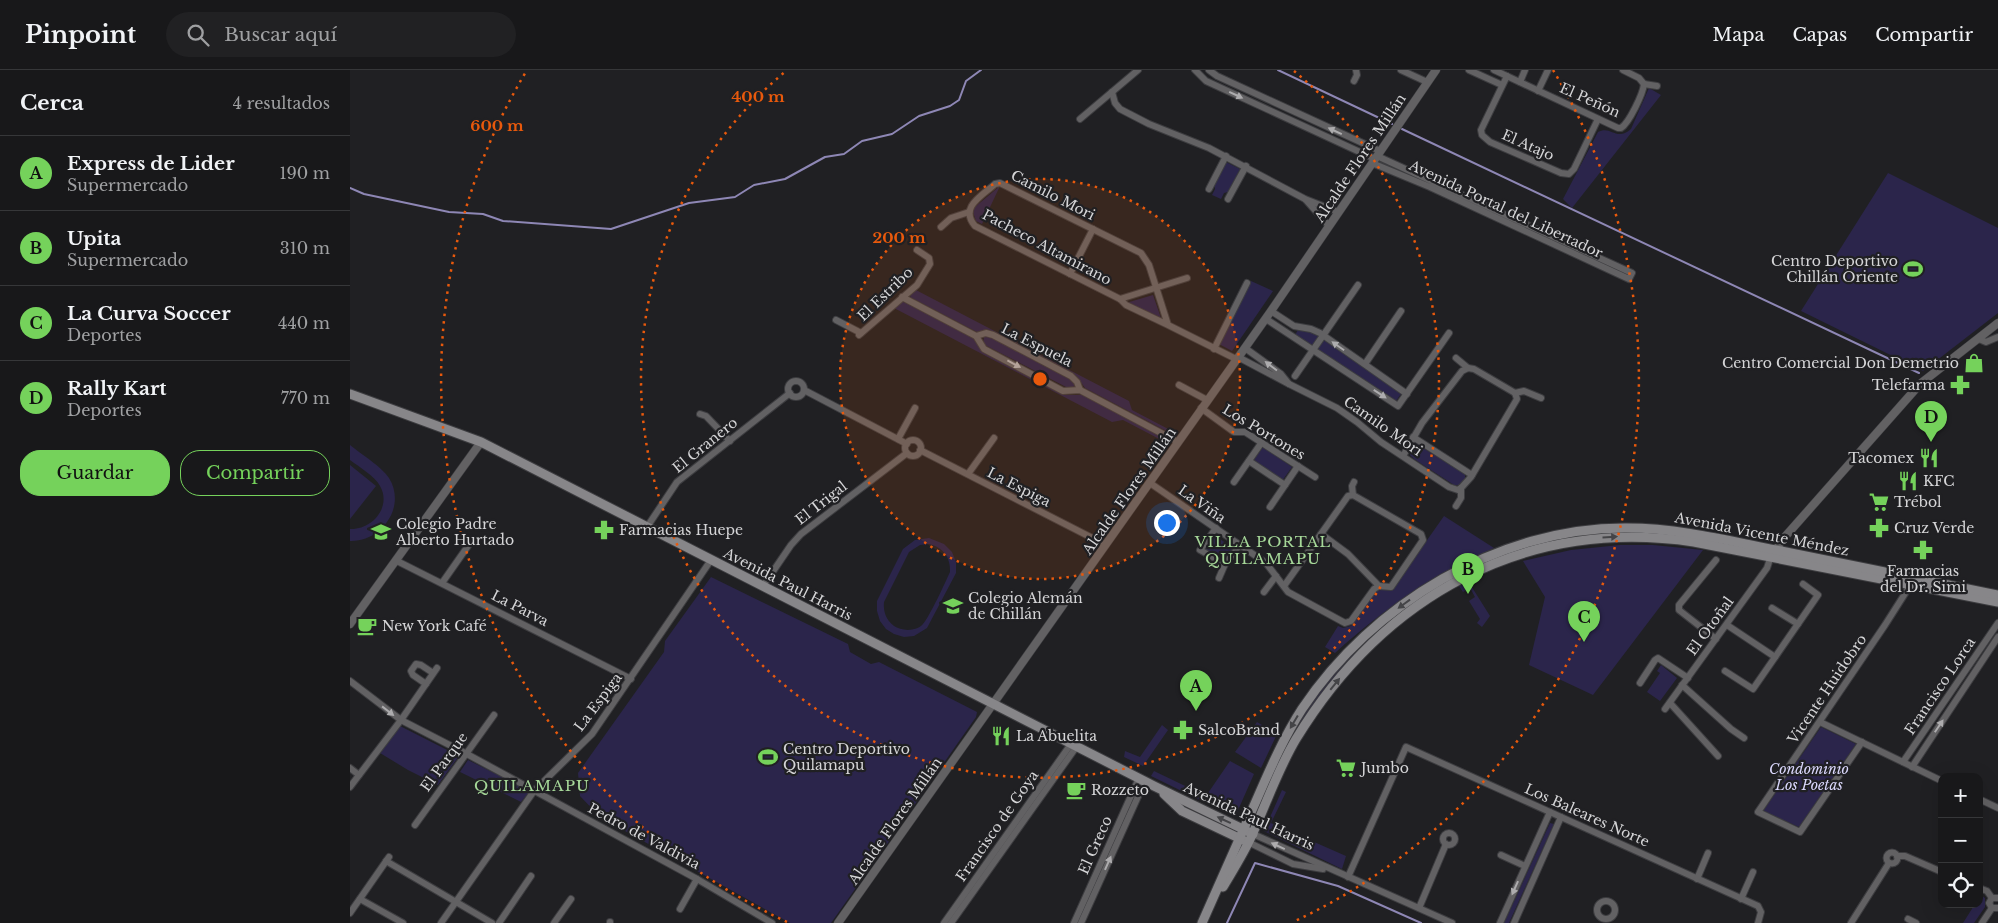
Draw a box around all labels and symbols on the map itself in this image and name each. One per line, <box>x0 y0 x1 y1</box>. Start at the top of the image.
street label: El Peñón <box>1557 79 1623 121</box>
text: 400 m <box>731 87 785 106</box>
street label: Alcalde Flores Millán <box>1310 90 1410 227</box>
one-way arrow <box>1229 91 1244 99</box>
text: 600 m <box>470 116 524 135</box>
street label: El Atajo <box>1499 126 1557 164</box>
one-way arrow <box>1328 127 1342 135</box>
street label: Avenida Portal del Libertador <box>1405 156 1606 262</box>
street label: Camilo Mori <box>1008 166 1098 224</box>
street label: Pacheco Altamirano <box>979 205 1115 289</box>
text: 200 m <box>873 228 926 247</box>
place label: Centro Deportivo Chillán Oriente <box>1771 252 1898 286</box>
sports icon: Centro Deportivo Chillán Oriente <box>1902 258 1924 280</box>
street label: El Estribo <box>853 263 917 325</box>
street label: La Espuela <box>998 319 1076 371</box>
one-way arrow <box>1331 341 1345 351</box>
shop icon: Centro Comercial Don Demetrio <box>1963 352 1985 374</box>
place label: Centro Comercial Don Demetrio <box>1722 354 1959 372</box>
one-way arrow <box>1007 360 1021 369</box>
one-way arrow <box>1264 361 1278 371</box>
centre of rings <box>1031 370 1049 388</box>
pharmacy icon: Telefarma <box>1949 374 1971 396</box>
place label: Telefarma <box>1872 376 1945 394</box>
one-way arrow <box>1373 389 1386 399</box>
street label: Camilo Mori <box>1340 392 1426 460</box>
street label: Los Portones <box>1219 400 1309 464</box>
pin: D <box>1915 401 1947 442</box>
street label: El Granero <box>669 413 741 477</box>
street label: Alcalde Flores Millán <box>1078 424 1180 559</box>
restaurant icon: Tacomex <box>1918 447 1940 469</box>
place label: Tacomex <box>1848 449 1914 467</box>
street label: La Espiga <box>984 463 1054 511</box>
restaurant icon: KFC <box>1897 470 1919 492</box>
place label: KFC <box>1923 472 1955 490</box>
street label: El Trigal <box>792 477 851 529</box>
street label: La Viña <box>1175 481 1230 527</box>
supermarket icon: Trébol <box>1868 491 1890 513</box>
place label: Trébol <box>1894 493 1942 511</box>
street label: Avenida Vicente Méndez <box>1672 508 1851 560</box>
your location <box>1154 510 1180 536</box>
place label: Colegio Padre Alberto Hurtado <box>395 515 514 549</box>
pharmacy icon: Cruz Verde <box>1868 517 1890 539</box>
pharmacy icon: Farmacias Huepe <box>593 519 615 541</box>
place label: Cruz Verde <box>1894 519 1974 537</box>
school or university icon: Colegio Padre Alberto Hurtado <box>370 521 392 543</box>
place label: Farmacias Huepe <box>619 521 743 539</box>
district label: VILLA PORTAL QUILAMAPU <box>1194 532 1331 568</box>
one-way arrow <box>1602 533 1618 541</box>
pharmacy icon: Farmacias del Dr. Simi <box>1912 539 1934 561</box>
street label: Avenida Paul Harris <box>720 543 855 624</box>
pin: B <box>1452 553 1484 594</box>
place label: Farmacias del Dr. Simi <box>1880 562 1966 596</box>
street label: La Parva <box>488 586 552 630</box>
place label: Colegio Alemán de Chillán <box>968 589 1083 623</box>
street label: El Otoñal <box>1683 593 1738 659</box>
school or university icon: Colegio Alemán de Chillán <box>942 595 964 617</box>
one-way arrow <box>1397 599 1411 609</box>
pin: C <box>1568 601 1600 642</box>
cafe icon: New York Café <box>356 615 378 637</box>
place label: New York Café <box>382 617 487 635</box>
street label: Vicente Huidobro <box>1783 631 1870 748</box>
street label: Francisco Lorca <box>1901 634 1979 738</box>
street label: La Espiga <box>570 669 626 735</box>
pin: A <box>1180 670 1212 711</box>
one-way arrow <box>1330 677 1341 690</box>
one-way arrow <box>382 705 395 716</box>
one-way arrow <box>1290 715 1299 729</box>
pharmacy icon: SalcoBrand <box>1172 719 1194 741</box>
one-way arrow <box>1934 719 1944 733</box>
place label: SalcoBrand <box>1198 721 1280 739</box>
restaurant icon: La Abuelita <box>990 725 1012 747</box>
place label: La Abuelita <box>1016 727 1097 745</box>
street label: El Parque <box>416 729 472 795</box>
place label: Centro Deportivo Quilamapu <box>783 740 910 774</box>
sports icon: Centro Deportivo Quilamapu <box>757 746 779 768</box>
street label: Alcalde Flores Millán <box>844 754 946 889</box>
supermarket icon: Jumbo <box>1335 757 1357 779</box>
place label: Jumbo <box>1359 759 1409 777</box>
park label: Condominio Los Poetas <box>1769 760 1849 794</box>
street label: Francisco de Goya <box>952 767 1042 885</box>
district label: QUILAMAPU <box>474 776 590 795</box>
street label: Avenida Paul Harris <box>1180 777 1317 854</box>
cafe icon: Rozzeto <box>1065 779 1087 801</box>
street label: Los Baleares Norte <box>1522 779 1652 851</box>
place label: Rozzeto <box>1091 781 1149 799</box>
street label: Pedro de Valdivia <box>585 799 703 873</box>
street label: El Greco <box>1074 813 1116 877</box>
one-way arrow <box>1217 816 1231 824</box>
one-way arrow <box>1271 841 1285 849</box>
one-way arrow <box>1105 856 1113 870</box>
one-way arrow <box>1511 881 1519 895</box>

